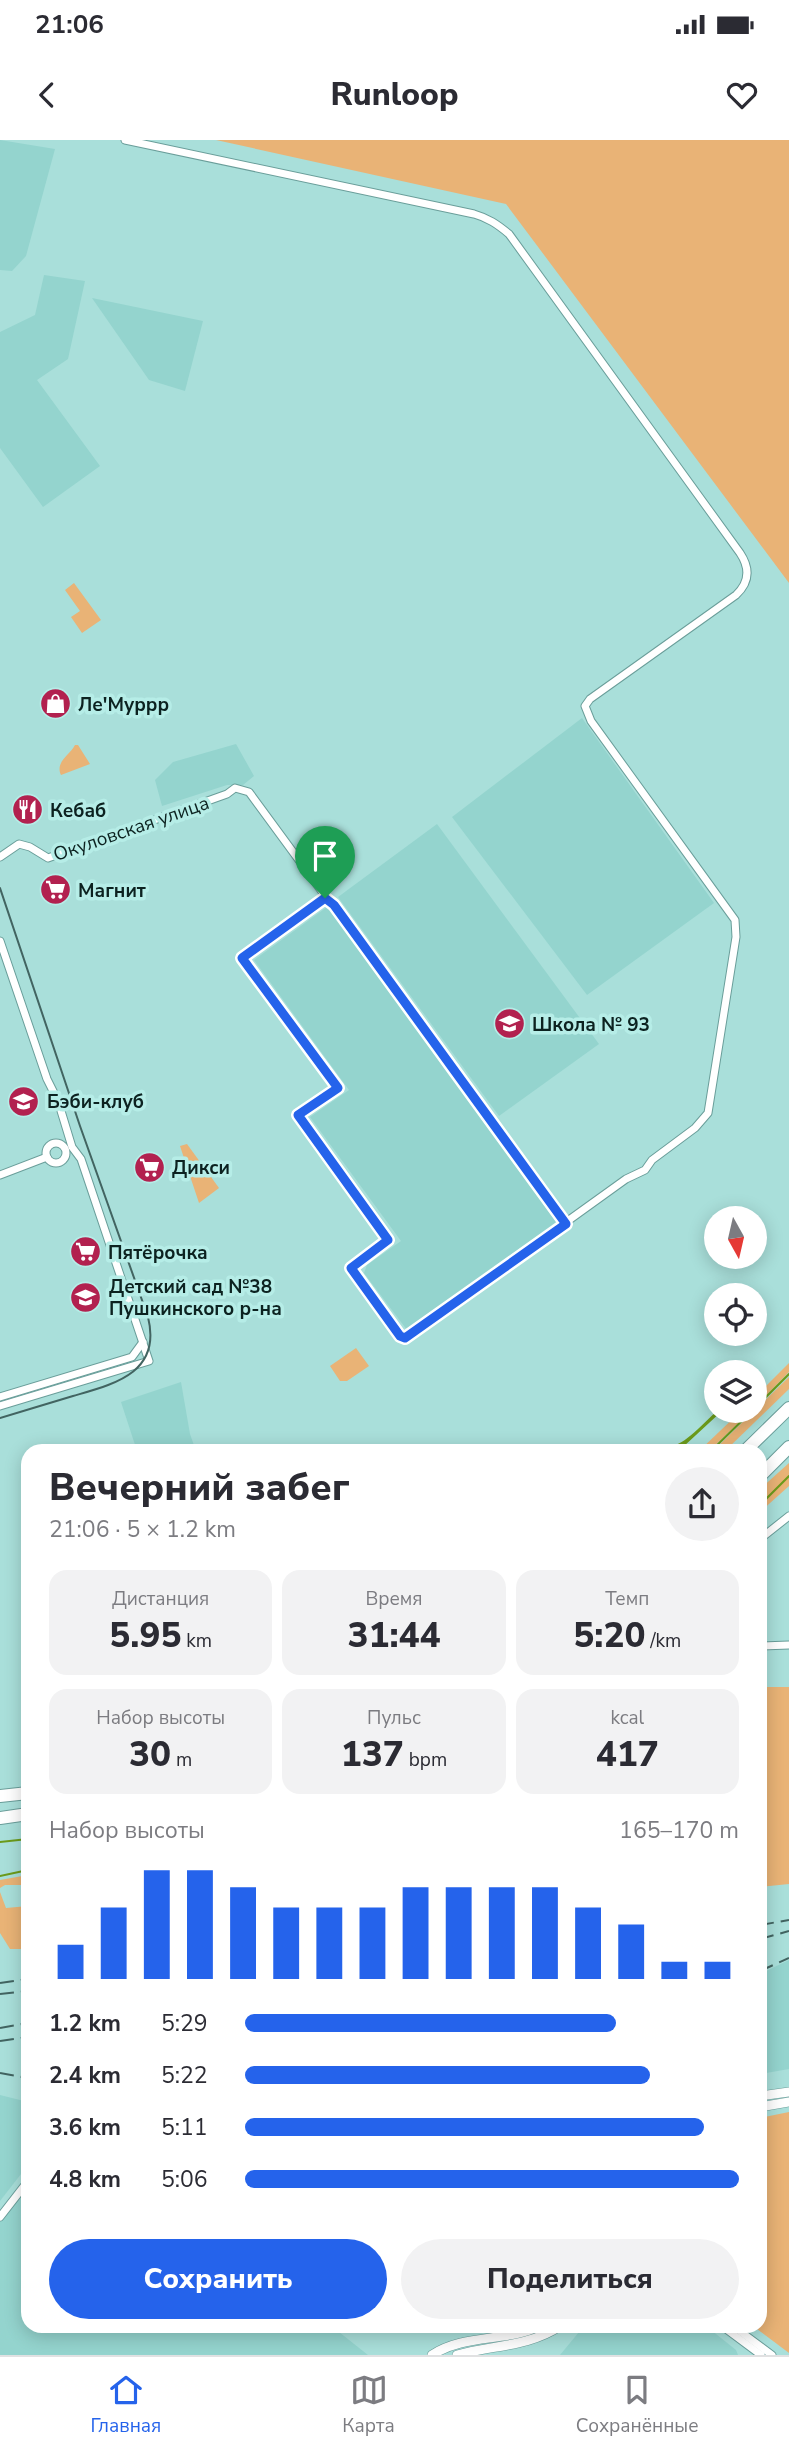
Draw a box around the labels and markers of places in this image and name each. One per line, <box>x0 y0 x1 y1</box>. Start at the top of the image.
shop icon: Ле'Муррр <box>38 687 72 721</box>
place label: Ле'Муррр <box>78 692 169 718</box>
restaurant icon: Кебаб <box>10 793 44 827</box>
place label: Кебаб <box>50 798 106 824</box>
pin <box>295 826 355 898</box>
supermarket icon: Магнит <box>38 873 72 907</box>
place label: Магнит <box>78 878 146 904</box>
school or university icon: Школа № 93 <box>492 1007 526 1041</box>
place label: Школа № 93 <box>532 1012 650 1038</box>
school or university icon: Бэби-клуб <box>7 1084 41 1118</box>
place label: Бэби-клуб <box>47 1089 144 1115</box>
supermarket icon: Дикси <box>132 1150 166 1184</box>
place label: Дикси <box>172 1155 230 1181</box>
supermarket icon: Пятёрочка <box>68 1235 102 1269</box>
place label: Пятёрочка <box>108 1240 208 1266</box>
place label: Детский сад №38 Пушкинского р-на <box>109 1274 282 1322</box>
school or university icon: Детский сад №38 Пушкинского р-на <box>69 1280 103 1314</box>

